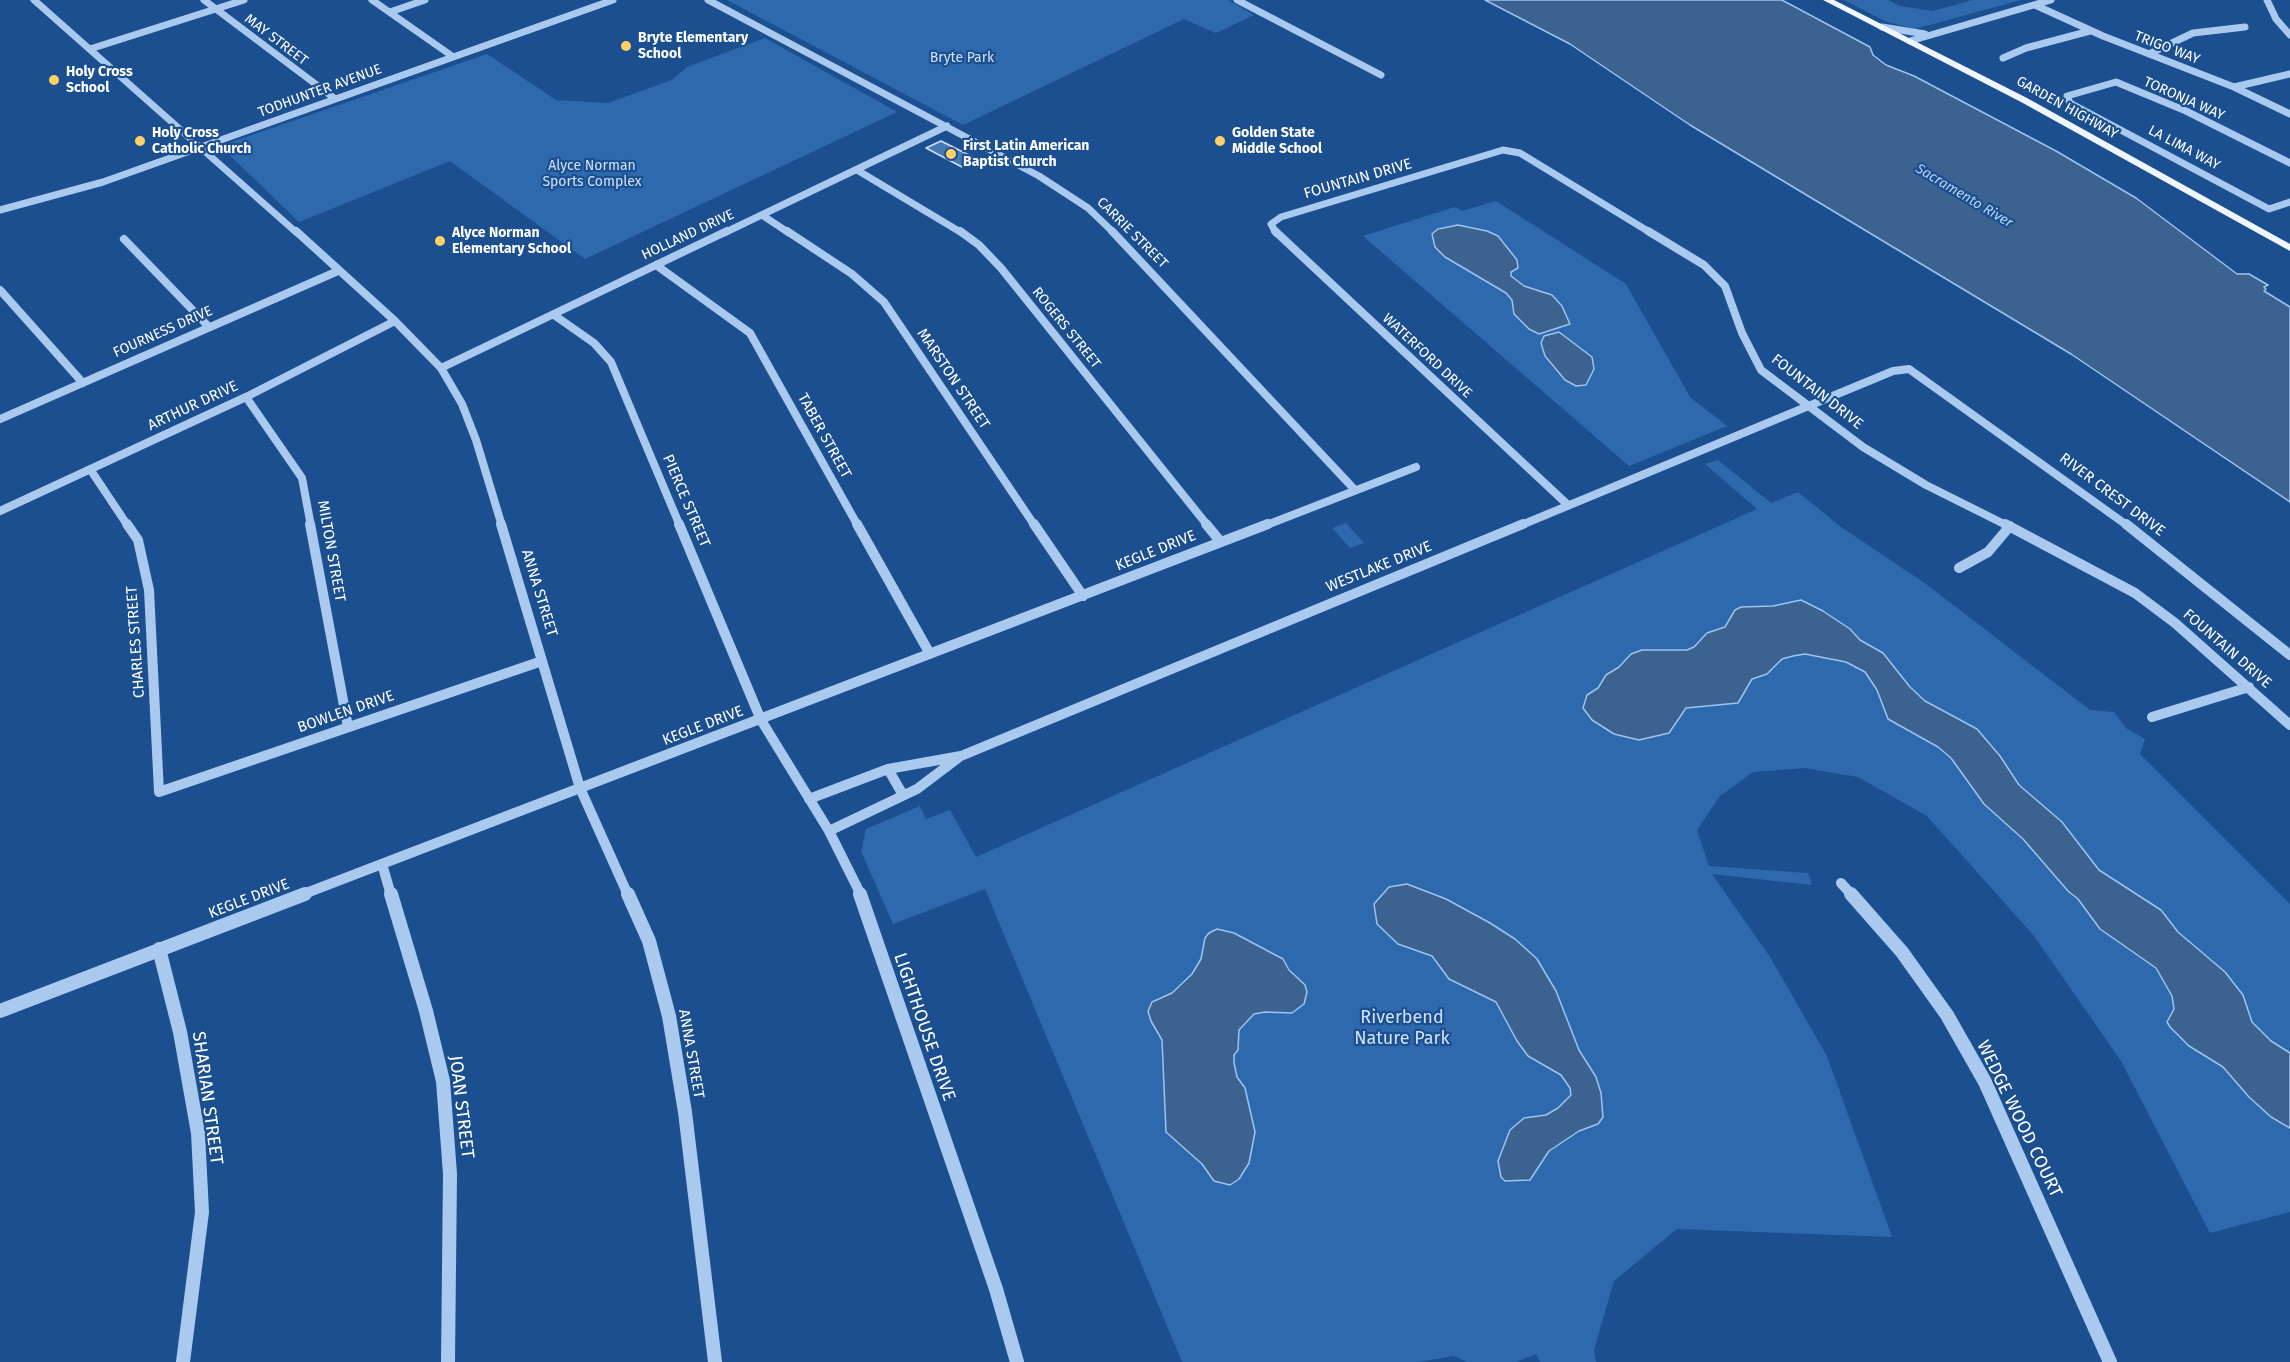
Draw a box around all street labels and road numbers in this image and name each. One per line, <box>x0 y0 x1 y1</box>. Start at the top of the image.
street label: MAY STREET <box>241 11 311 69</box>
street label: TRIGO WAY <box>2132 28 2202 68</box>
street label: TODHUNTER AVENUE <box>256 61 384 121</box>
street label: GARDEN HIGHWAY <box>2013 73 2121 143</box>
street label: TORONJA WAY <box>2141 74 2227 124</box>
street label: LA LIMA WAY <box>2145 122 2223 174</box>
street label: FOUNTAIN DRIVE <box>1302 155 1414 203</box>
street label: CARRIE STREET <box>1093 194 1171 272</box>
street label: HOLLAND DRIVE <box>639 206 737 264</box>
street label: ROGERS STREET <box>1028 284 1104 372</box>
street label: FOURNESS DRIVE <box>111 303 215 361</box>
street label: WATERFORD DRIVE <box>1379 310 1475 402</box>
street label: MARSTON STREET <box>913 325 993 433</box>
street label: FOUNTAIN DRIVE <box>1768 351 1866 433</box>
street label: ARTHUR DRIVE <box>145 377 241 435</box>
street label: TABER STREET <box>793 390 855 482</box>
street label: RIVER CREST DRIVE <box>2056 449 2168 541</box>
street label: PIERCE STREET <box>658 452 714 550</box>
street label: MILTON STREET <box>313 499 349 603</box>
street label: KEGLE DRIVE <box>1113 527 1199 575</box>
street label: WESTLAKE DRIVE <box>1324 538 1434 596</box>
street label: ANNA STREET <box>517 547 561 639</box>
street label: CHARLES STREET <box>123 585 149 699</box>
street label: FOUNTAIN DRIVE <box>2179 606 2275 692</box>
street label: BOWLEN DRIVE <box>295 687 397 737</box>
street label: KEGLE DRIVE <box>660 702 746 750</box>
street label: KEGLE DRIVE <box>206 875 292 923</box>
street label: LIGHTHOUSE DRIVE <box>889 950 959 1104</box>
street label: ANNA STREET <box>674 1008 708 1100</box>
street label: SHARIAN STREET <box>187 1030 227 1166</box>
street label: WEDGE WOOD COURT <box>1972 1037 2066 1201</box>
street label: JOAN STREET <box>444 1054 478 1160</box>

